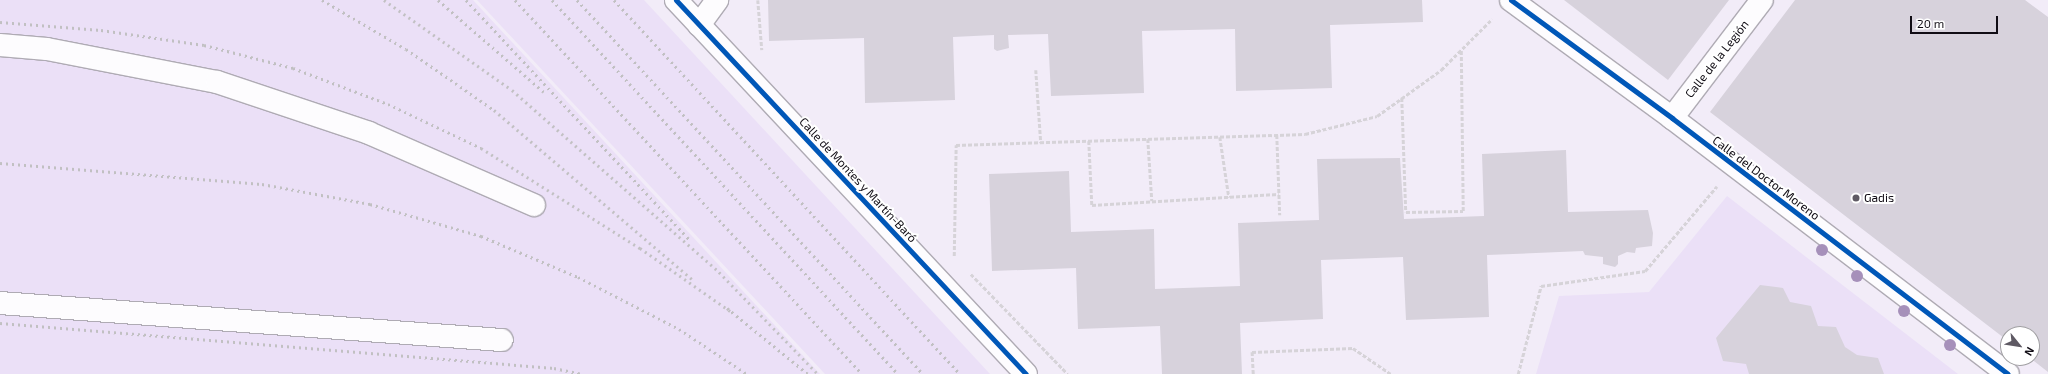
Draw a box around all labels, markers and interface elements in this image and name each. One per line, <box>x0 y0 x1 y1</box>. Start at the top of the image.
scale bar <box>1912 8 2000 34</box>
text: 20 m <box>1917 16 1944 30</box>
street label: Calle de la Legión <box>1682 17 1752 101</box>
street label: Calle de Montes y Martín-Baró <box>796 114 920 246</box>
street label: Calle del Doctor Moreno <box>1709 133 1823 223</box>
place label: Gadis <box>1864 191 1894 205</box>
marker: Gadis <box>1851 193 1861 203</box>
north arrow <box>2000 326 2040 366</box>
text: N <box>2022 345 2038 358</box>

